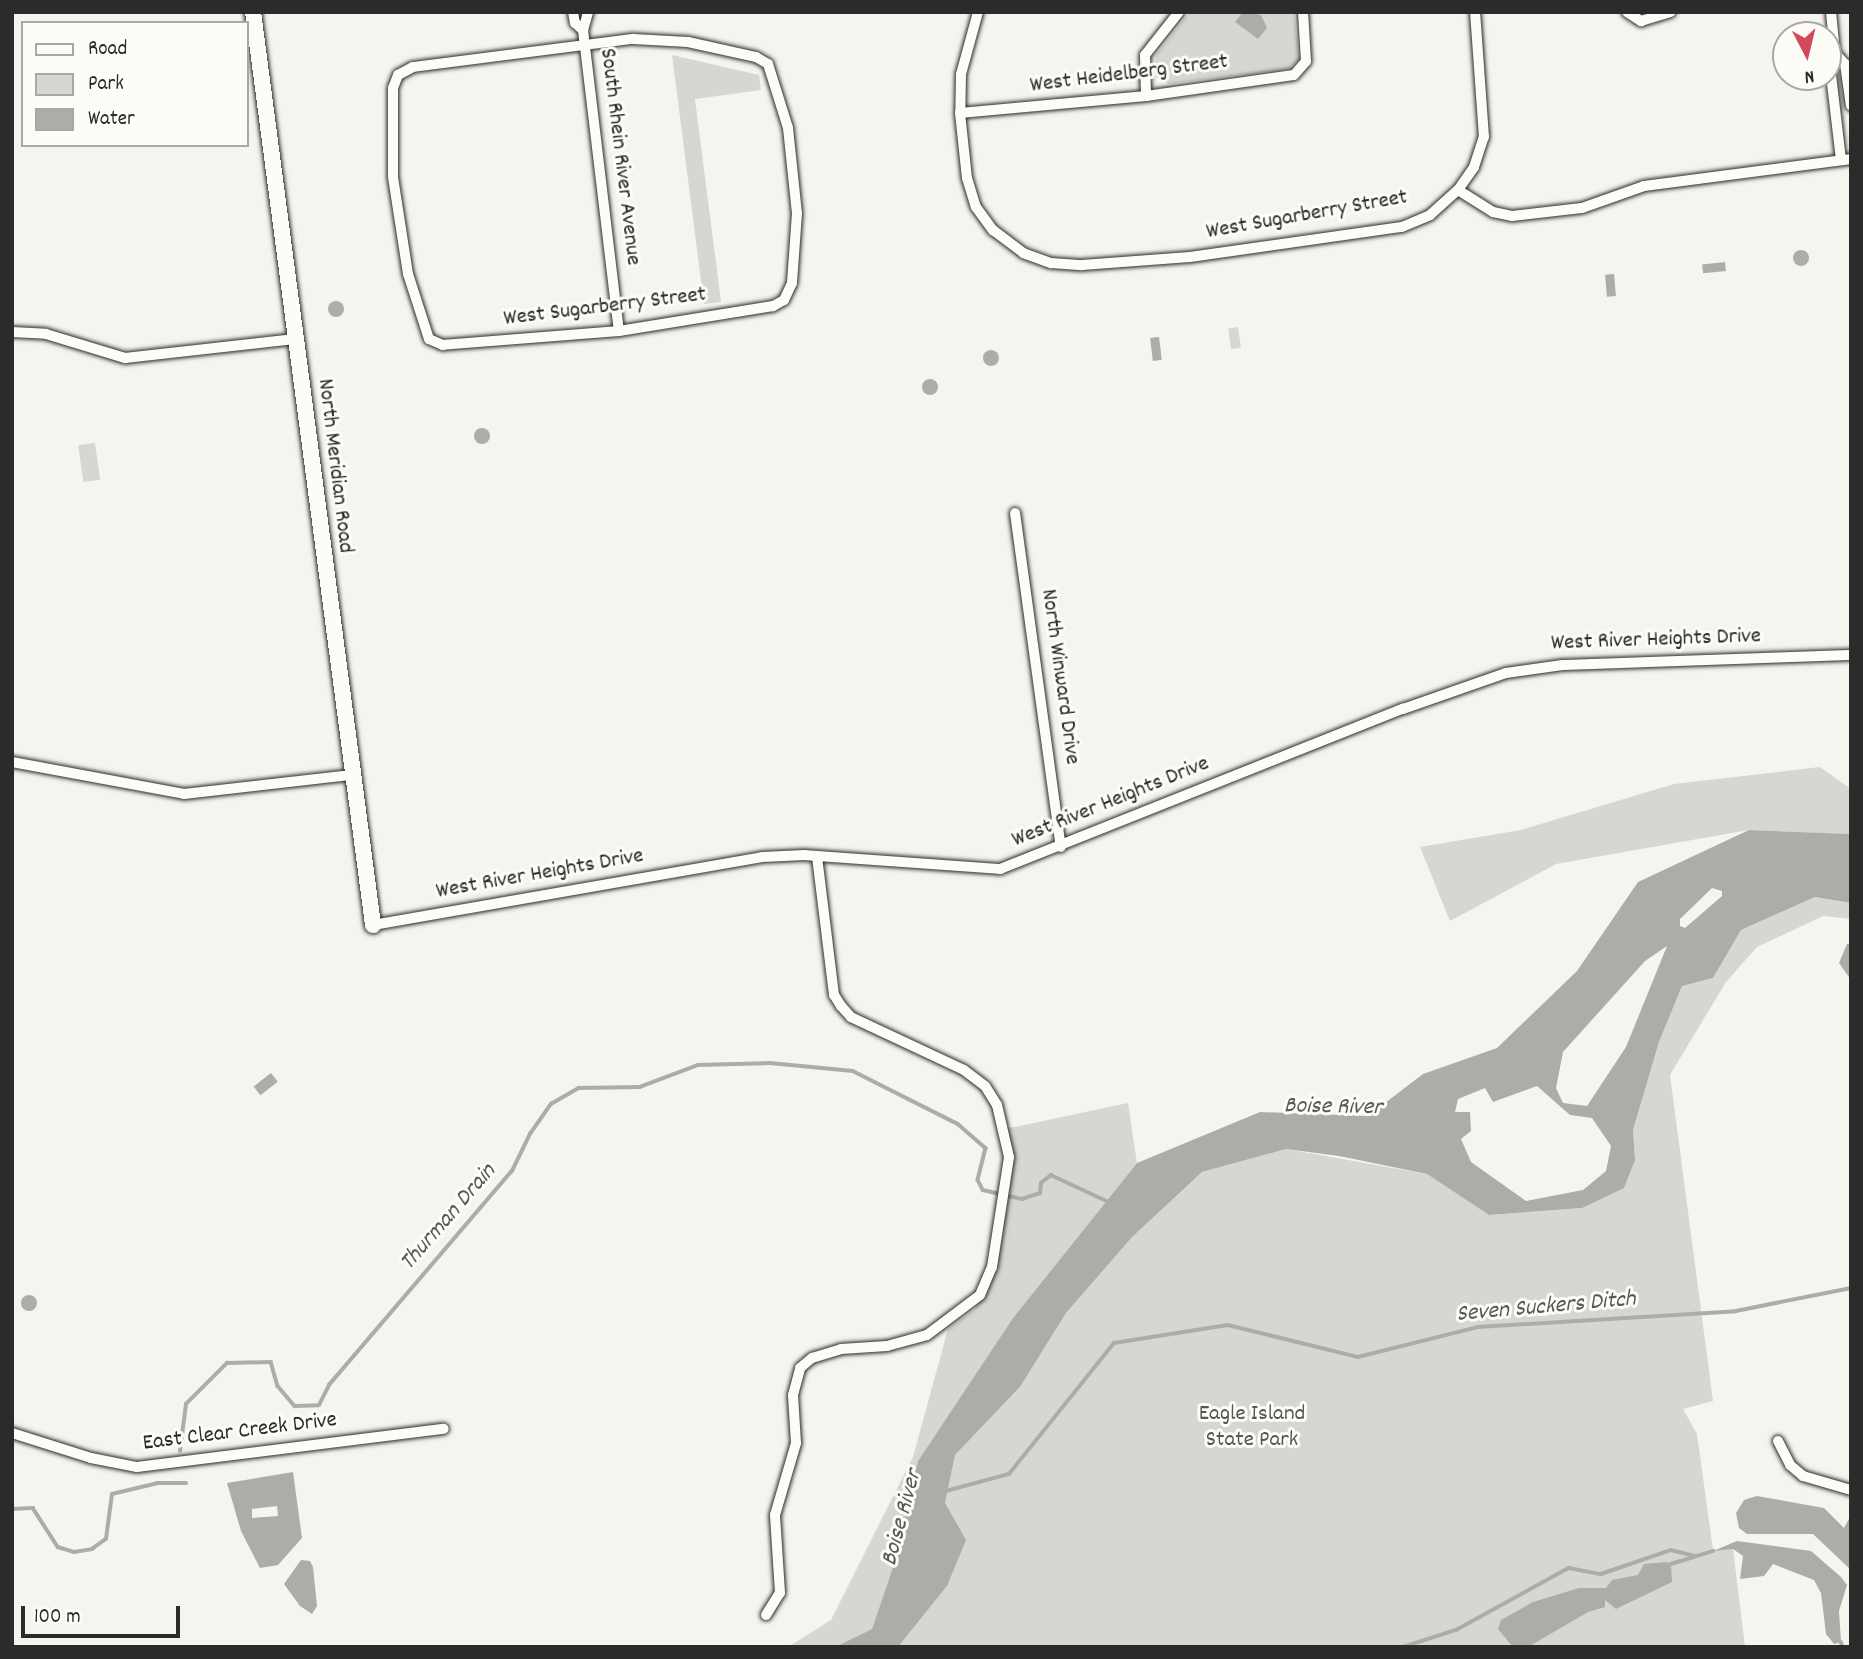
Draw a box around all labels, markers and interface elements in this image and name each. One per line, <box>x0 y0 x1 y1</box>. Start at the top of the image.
legend <box>21 21 248 147</box>
north arrow <box>1772 21 1842 91</box>
text: Road <box>88 35 127 65</box>
street label: South Rhein River Avenue <box>592 47 646 267</box>
street label: West Heidelberg Street <box>1029 49 1229 101</box>
text: N <box>1803 61 1816 89</box>
text: Park <box>88 70 124 100</box>
text: Water <box>88 105 135 135</box>
street label: West Sugarberry Street <box>1204 185 1410 247</box>
street label: West Sugarberry Street <box>502 282 708 334</box>
street label: North Meridian Road <box>310 377 358 555</box>
street label: North Winward Drive <box>1033 587 1085 767</box>
street label: West River Heights Drive <box>1551 624 1761 658</box>
street label: West River Heights Drive <box>1008 751 1214 855</box>
street label: West River Heights Drive <box>434 843 646 907</box>
water label: Boise River <box>1284 1093 1382 1123</box>
water label: Thurman Drain <box>395 1159 503 1277</box>
water label: Seven Suckers Ditch <box>1455 1286 1637 1330</box>
park label: Eagle Island State Park <box>1199 1401 1305 1455</box>
street label: East Clear Creek Drive <box>141 1407 339 1459</box>
water label: Boise River <box>876 1467 930 1569</box>
scale bar <box>24 1592 184 1636</box>
text: 100 m <box>34 1603 81 1633</box>

